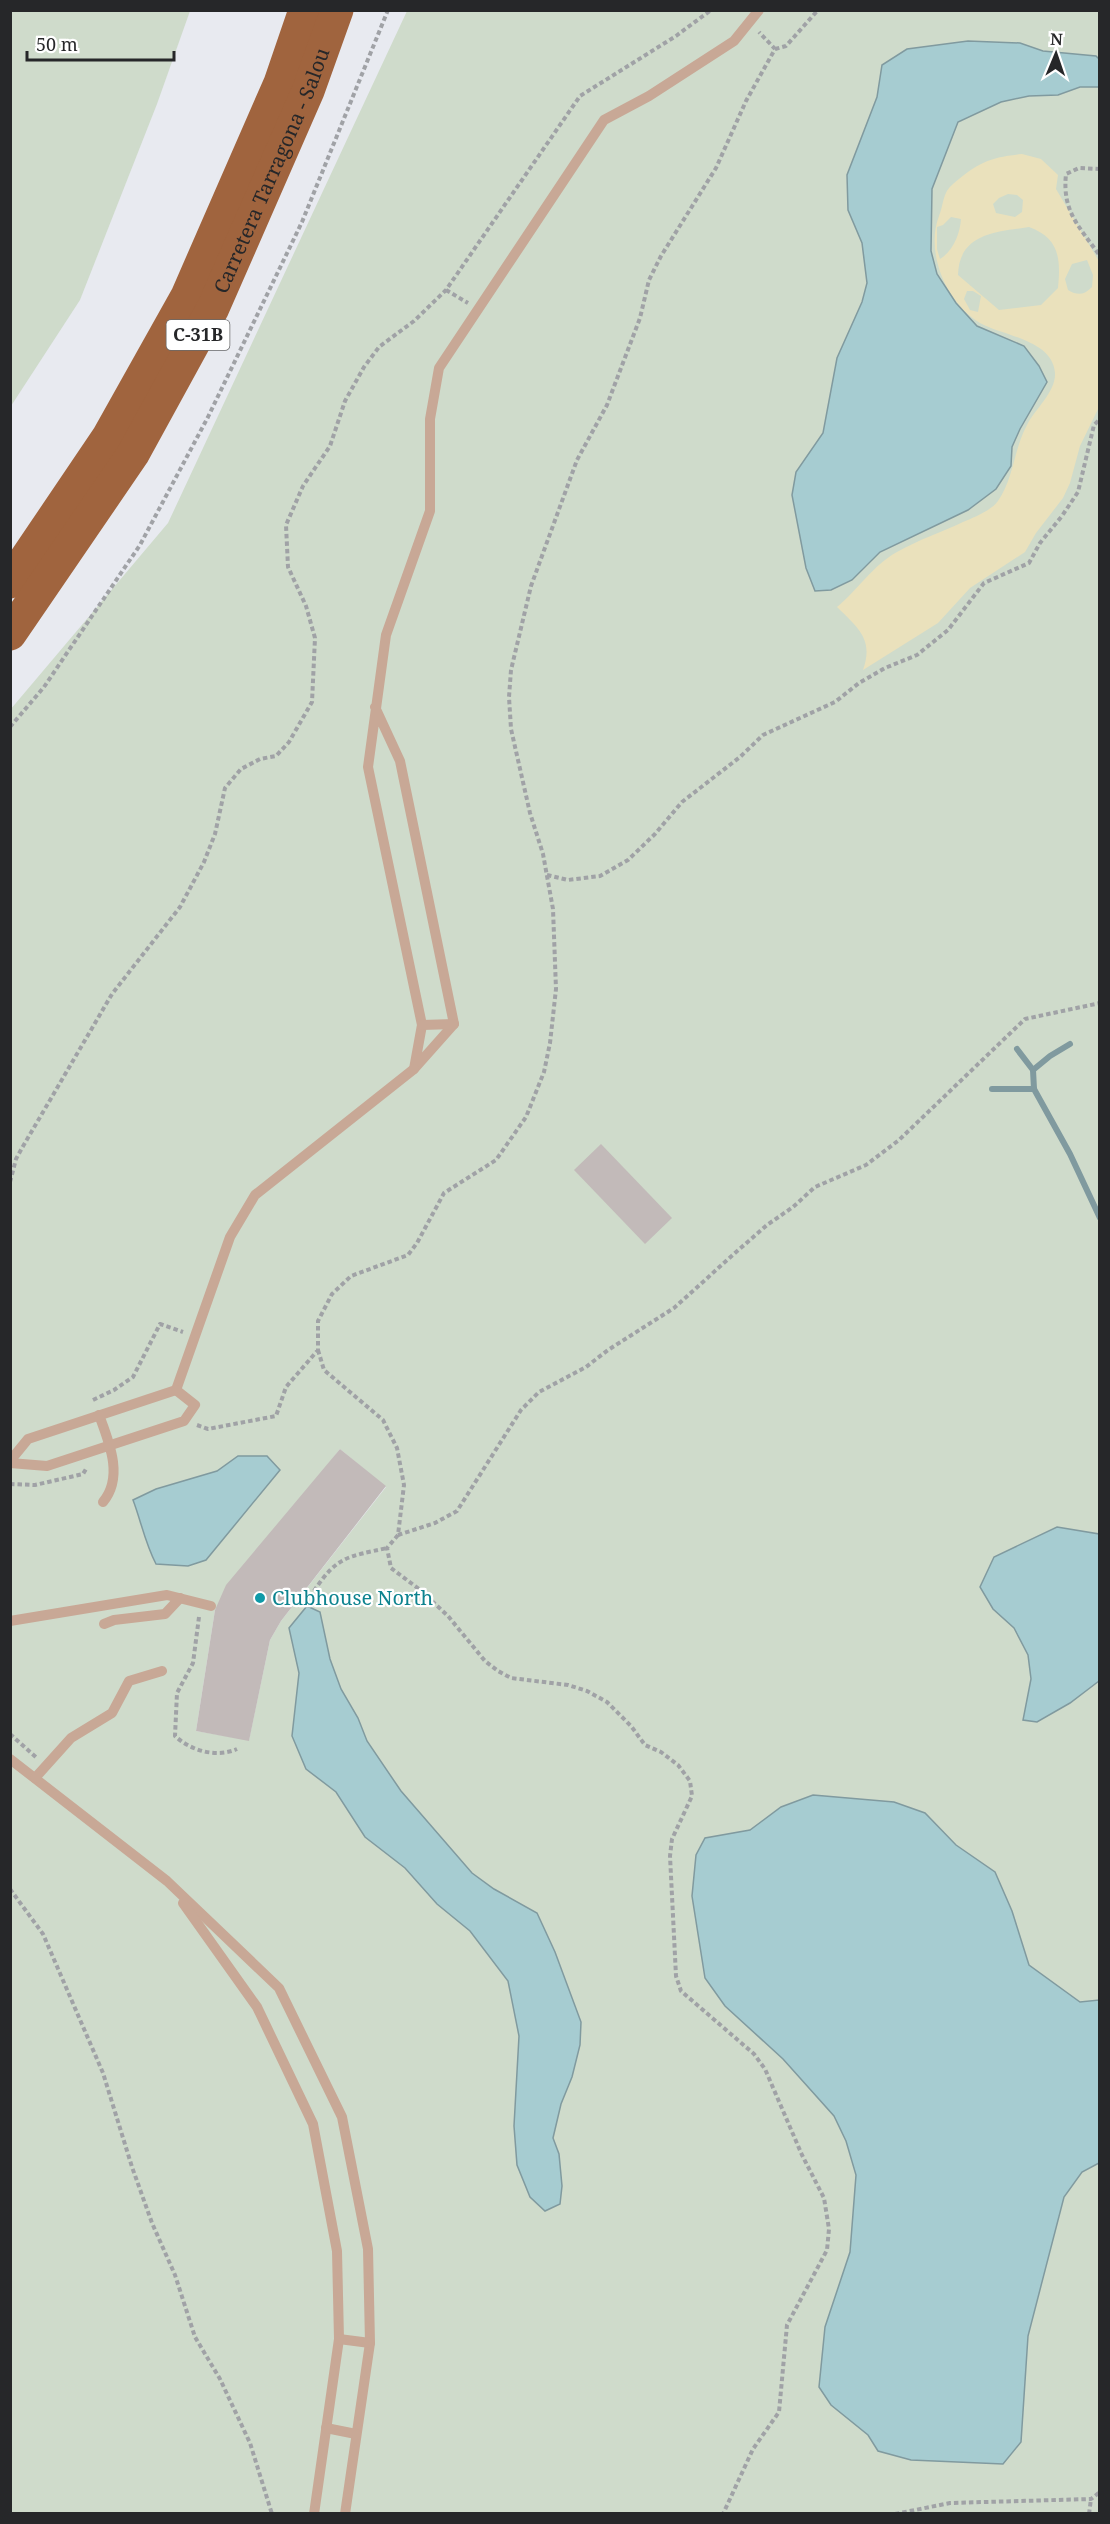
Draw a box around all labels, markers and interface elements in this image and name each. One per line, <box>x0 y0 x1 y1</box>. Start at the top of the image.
scale bar <box>27 24 174 62</box>
north arrow <box>1026 24 1086 84</box>
text: N <box>1050 28 1064 50</box>
text: 50 m <box>36 32 78 56</box>
street label: Carretera Tarragona - Salou <box>207 44 335 297</box>
road number: C-31B <box>166 320 230 350</box>
place label: Clubhouse North <box>272 1584 434 1611</box>
marker: Clubhouse North <box>253 1591 267 1605</box>

